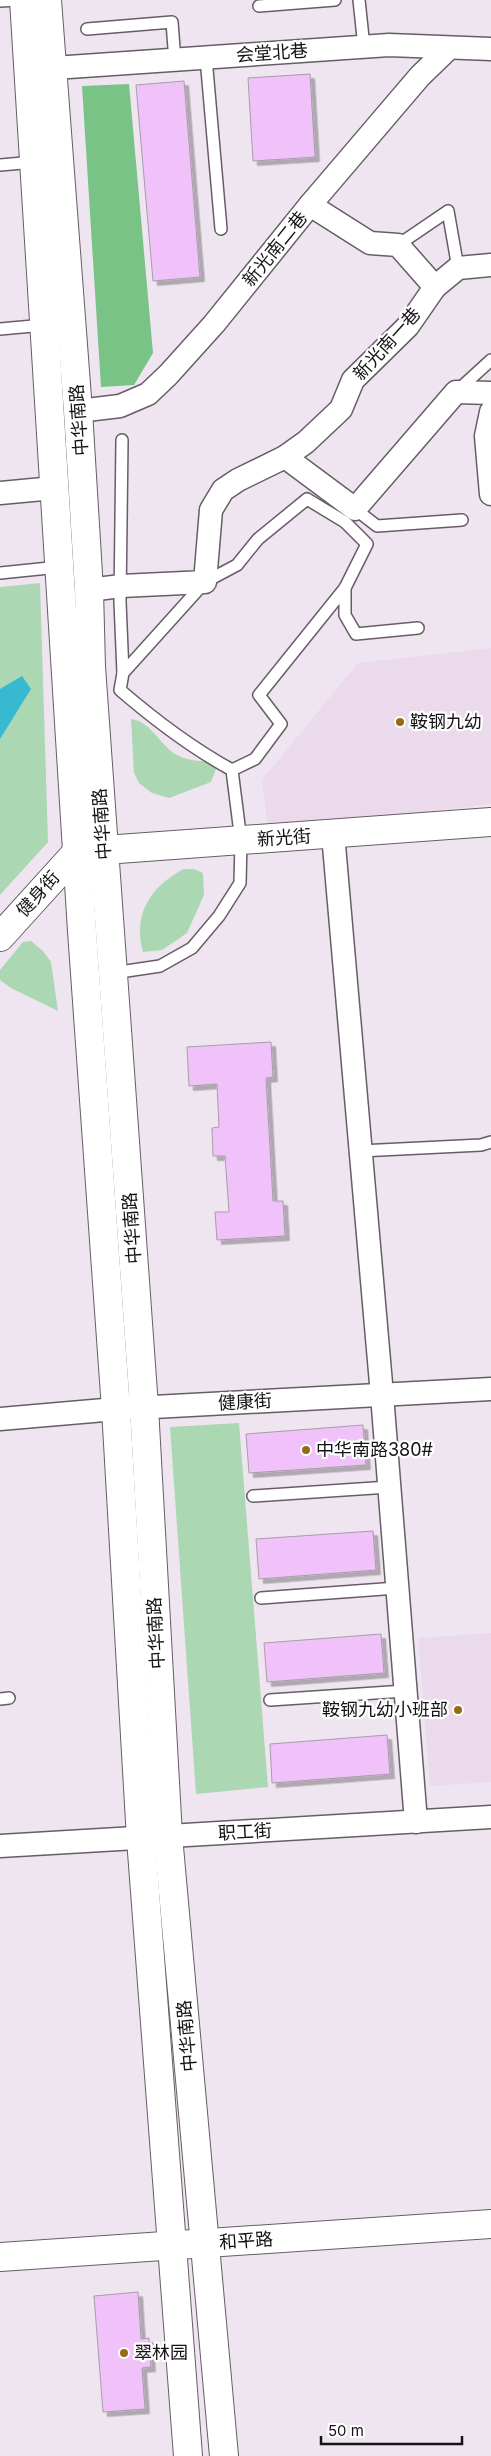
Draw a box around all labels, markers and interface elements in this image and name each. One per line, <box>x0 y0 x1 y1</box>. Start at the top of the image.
street label: 会堂北巷 <box>235 40 309 65</box>
street label: 新光南二巷 <box>238 207 311 290</box>
street label: 新光南一巷 <box>349 303 425 384</box>
street label: 中华南路 <box>66 383 91 457</box>
place label: 鞍钢九幼 <box>410 711 482 732</box>
marker: 鞍钢九幼 <box>394 716 406 728</box>
street label: 中华南路 <box>89 787 114 861</box>
street label: 新光街 <box>256 825 312 850</box>
street label: 健身街 <box>12 867 63 921</box>
street label: 中华南路 <box>119 1191 144 1265</box>
street label: 健康街 <box>217 1390 272 1413</box>
place label: 中华南路380# <box>316 1439 434 1460</box>
marker: 中华南路380# <box>300 1444 312 1456</box>
street label: 中华南路 <box>143 1597 168 1670</box>
place label: 鞍钢九幼小班部 <box>322 1699 448 1720</box>
marker: 鞍钢九幼小班部 <box>452 1704 464 1716</box>
street label: 职工街 <box>217 1820 272 1843</box>
street label: 中华南路 <box>173 1999 200 2073</box>
street label: 和平路 <box>218 2228 274 2253</box>
place label: 翠林园 <box>134 2342 188 2363</box>
marker: 翠林园 <box>118 2347 130 2359</box>
scale bar <box>321 2414 462 2446</box>
text: 50 m <box>328 2421 364 2440</box>

